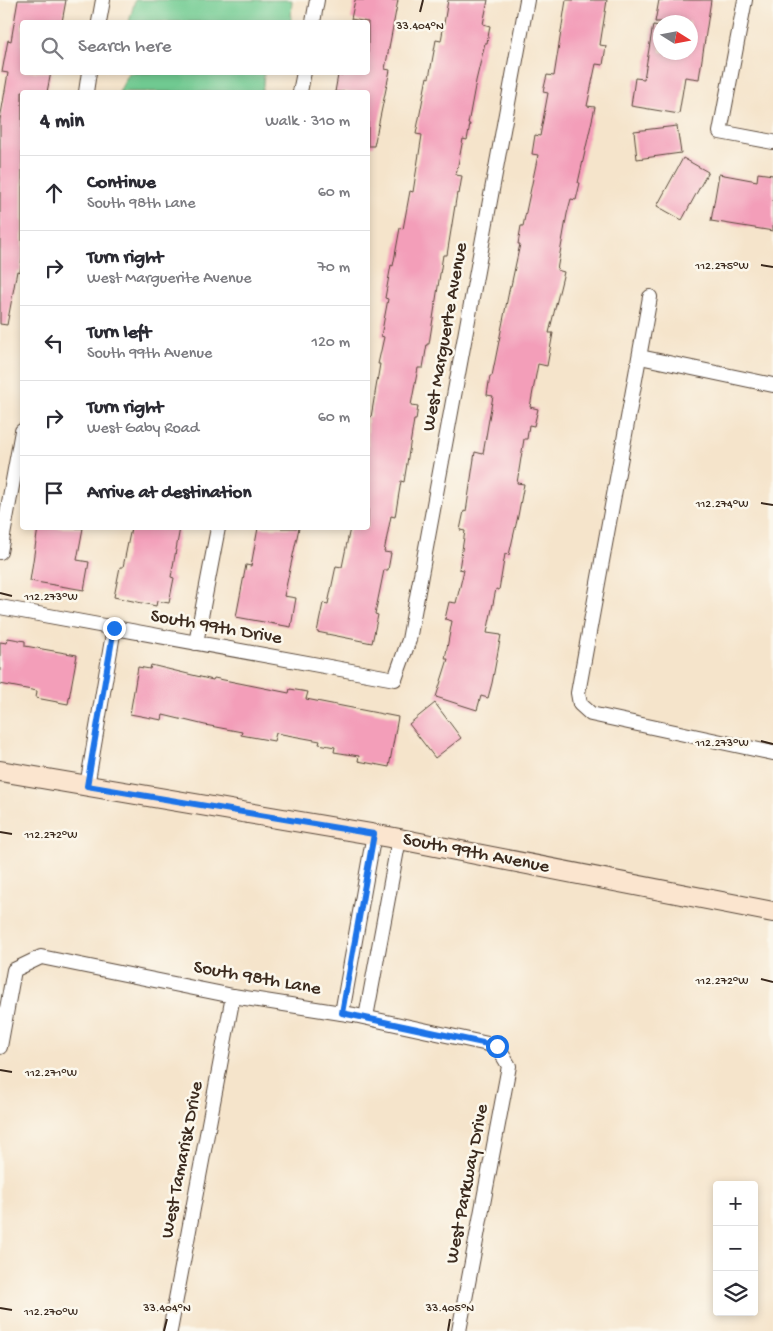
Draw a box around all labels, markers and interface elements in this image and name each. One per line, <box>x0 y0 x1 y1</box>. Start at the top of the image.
north arrow <box>653 15 698 60</box>
search box <box>20 20 370 75</box>
text: 33.404°N <box>395 20 444 34</box>
icon: search <box>38 34 66 62</box>
text: Search here <box>78 36 172 59</box>
text: 4 min <box>40 110 84 135</box>
text: Walk · 310 m <box>265 113 350 132</box>
text: Continue <box>87 172 156 195</box>
icon: ahead <box>40 179 68 207</box>
text: 60 m <box>318 184 350 203</box>
text: South 98th Lane <box>87 195 195 214</box>
street label: West Marguerte Avenue <box>418 241 474 433</box>
text: Turn right <box>87 247 163 270</box>
icon: right <box>40 254 68 282</box>
text: 70 m <box>317 259 350 278</box>
text: 112.275°W <box>694 260 749 274</box>
text: West Marguerite Avenue <box>87 270 251 289</box>
text: Turn left <box>87 322 151 345</box>
icon: left <box>40 329 68 357</box>
text: 120 m <box>311 334 350 353</box>
text: South 99th Avenue <box>87 345 212 364</box>
text: Turn right <box>87 397 163 420</box>
icon: right <box>40 404 68 432</box>
text: 60 m <box>318 409 350 428</box>
text: West Gaby Road <box>87 420 199 439</box>
icon: arrive <box>40 479 68 507</box>
text: Arrive at destination <box>87 482 251 505</box>
text: 112.274°W <box>695 498 748 512</box>
text: 112.273°W <box>23 591 78 605</box>
street label: South 99th Drive <box>149 605 284 651</box>
route end <box>103 617 126 640</box>
text: 112.273°W <box>694 737 749 751</box>
text: 112.272°W <box>24 829 77 843</box>
street label: South 99th Avenue <box>401 829 551 880</box>
street label: South 98th Lane <box>192 956 323 1002</box>
text: 112.272°W <box>695 975 748 989</box>
route start <box>486 1035 509 1058</box>
text: 112.271°W <box>24 1067 77 1081</box>
street label: West Tamarisk Drive <box>157 1079 210 1240</box>
street label: West Parkway Drive <box>441 1102 495 1266</box>
map controls <box>713 1181 758 1316</box>
button: + <box>713 1181 758 1226</box>
button: − <box>713 1226 758 1271</box>
button: layers <box>713 1271 758 1316</box>
text: 33.404°N <box>142 1302 191 1316</box>
text: 33.405°N <box>425 1302 474 1316</box>
text: 112.270°W <box>23 1306 78 1320</box>

